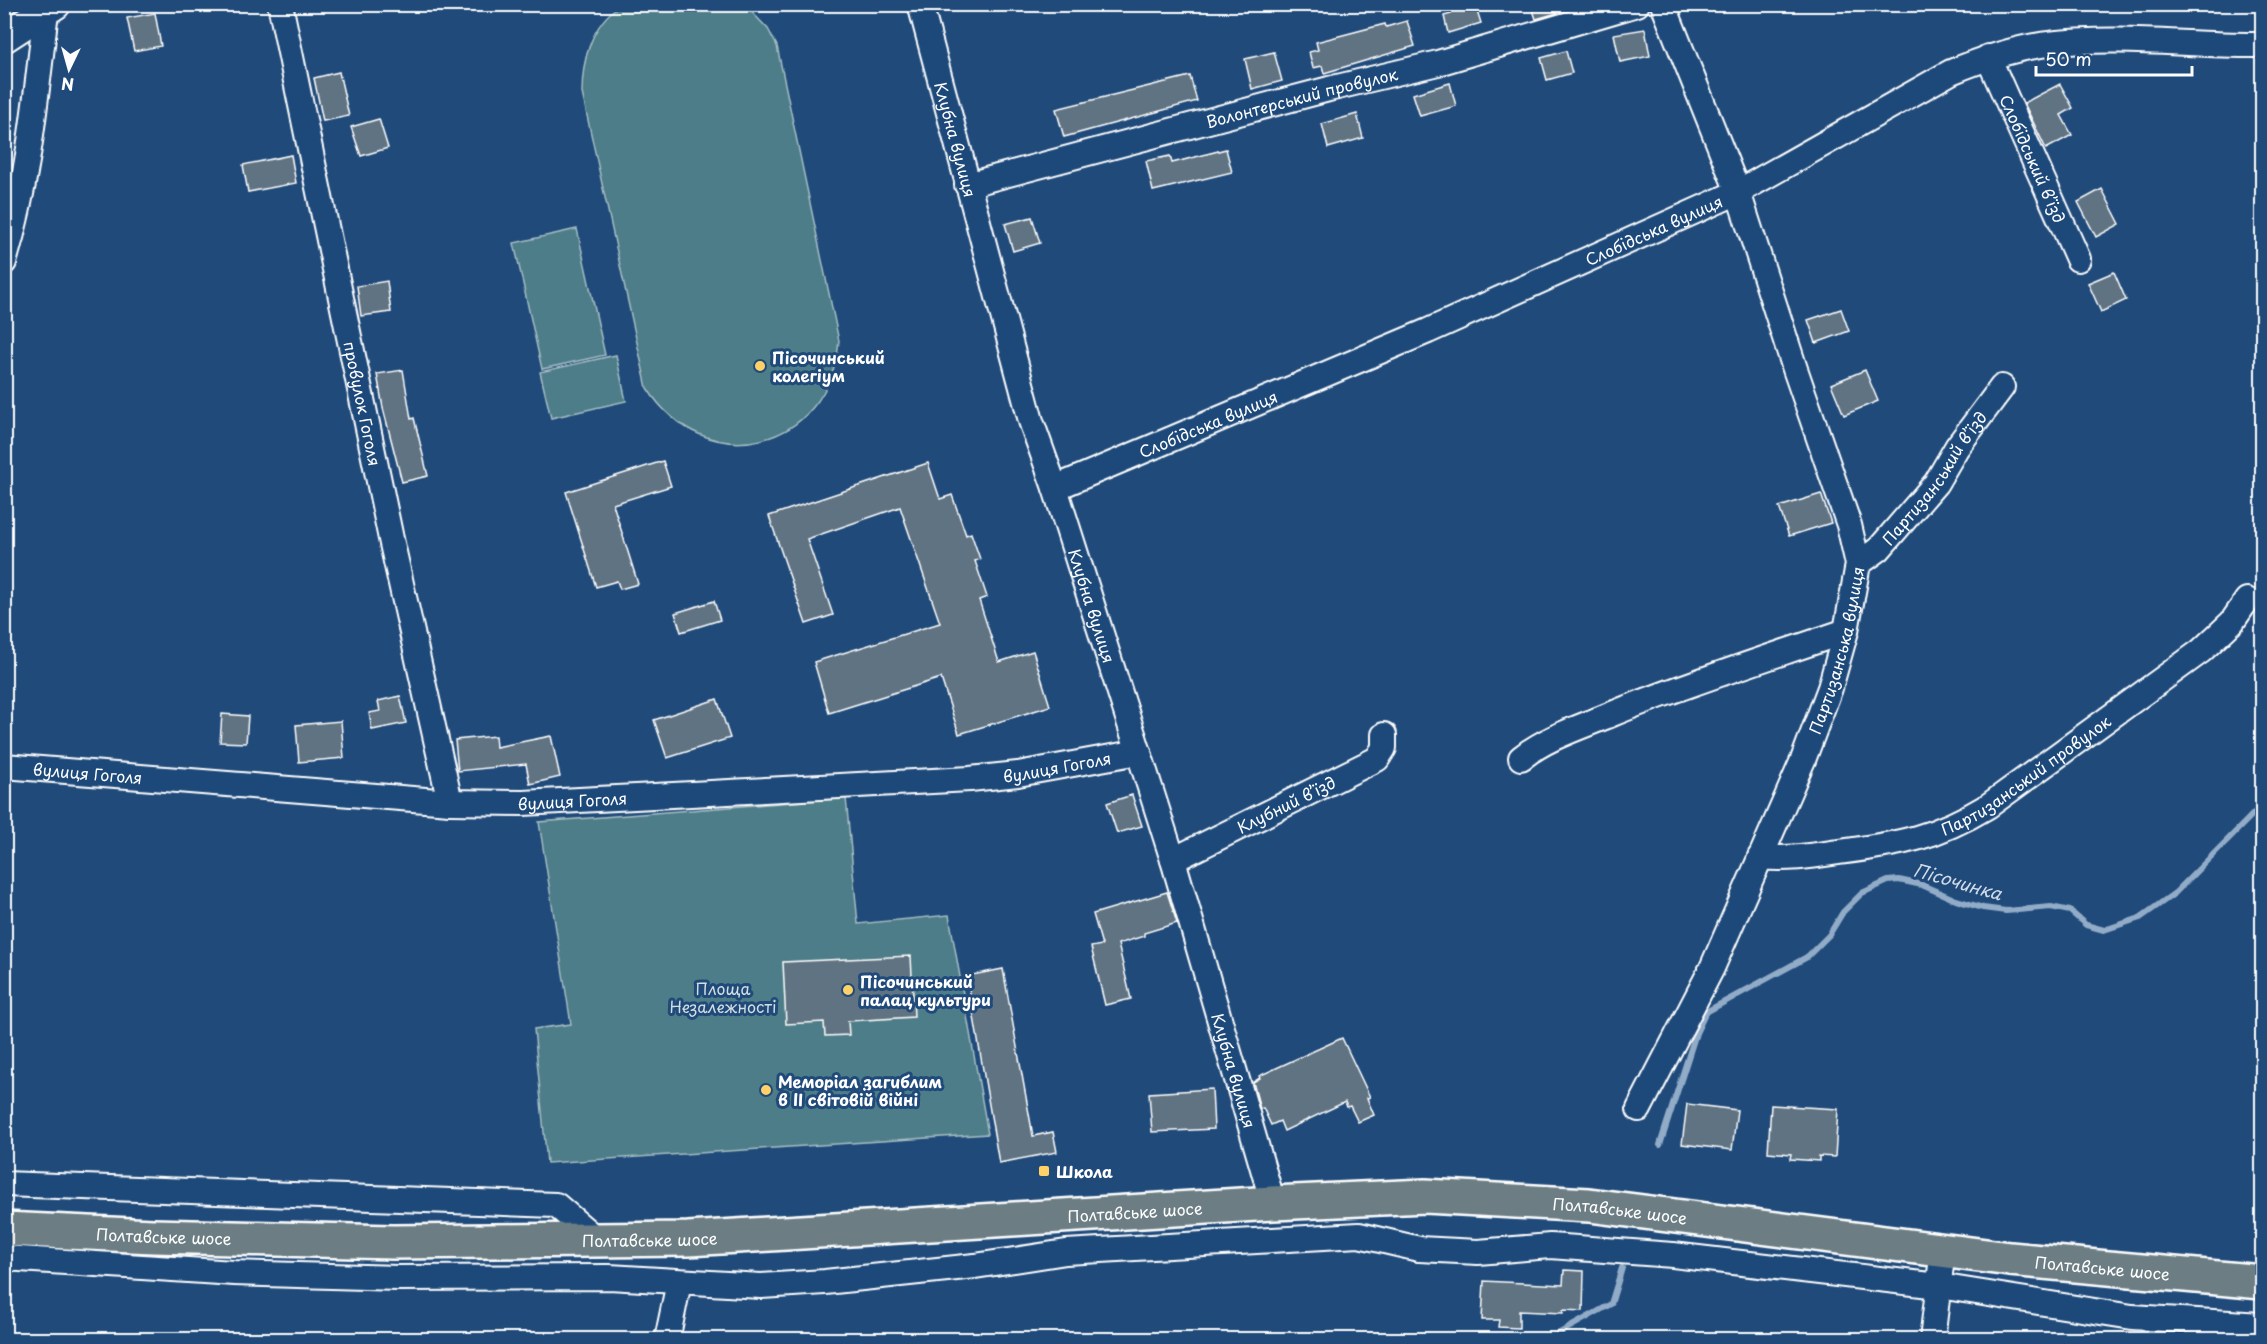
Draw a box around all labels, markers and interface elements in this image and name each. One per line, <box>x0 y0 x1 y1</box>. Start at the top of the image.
north arrow <box>39 39 99 99</box>
scale bar <box>2036 39 2192 77</box>
text: 50 m <box>2045 45 2092 72</box>
street label: Волонтерський провулок <box>1203 61 1400 133</box>
text: N <box>60 72 75 97</box>
street label: Клубна вулиця <box>929 79 983 200</box>
street label: Слобідський в’їзд <box>1994 90 2072 226</box>
street label: Слобідська вулиця <box>1581 189 1726 271</box>
street label: провулок Гоголя <box>338 339 388 468</box>
place label: Пісочинський колегіум <box>772 345 885 387</box>
marker: Пісочинський колегіум <box>753 359 767 373</box>
street label: Слобідська вулиця <box>1135 384 1281 463</box>
street label: Партизанський в’їзд <box>1876 406 1992 550</box>
street label: Клубна вулиця <box>1063 545 1122 666</box>
street label: Партизанська вулиця <box>1802 565 1869 737</box>
street label: Партизанський провулок <box>1937 709 2116 841</box>
street label: вулиця Гоголя <box>1002 745 1113 788</box>
street label: вулиця Гоголя <box>32 756 143 789</box>
street label: Клубний в’їзд <box>1232 769 1340 839</box>
street label: вулиця Гоголя <box>518 785 628 815</box>
water label: Пісочинка <box>1911 856 2006 907</box>
place label: Пісочинський палац культури <box>860 969 991 1011</box>
park label: Площа Незалежності <box>669 976 777 1018</box>
marker: Пісочинський палац культури <box>841 983 855 997</box>
street label: Клубна вулиця <box>1206 1010 1262 1131</box>
place label: Меморіал загиблим в II світовій війні <box>778 1069 943 1111</box>
marker: Меморіал загиблим в II світовій війні <box>759 1083 773 1097</box>
place label: Школа <box>1056 1159 1113 1183</box>
marker: Школа <box>1037 1164 1051 1178</box>
street label: Полтавське шосе <box>1552 1191 1689 1230</box>
street label: Полтавське шосе <box>1067 1195 1203 1228</box>
street label: Полтавське шосе <box>96 1221 232 1250</box>
street label: Полтавське шосе <box>582 1225 718 1252</box>
street label: Полтавське шосе <box>2034 1249 2171 1286</box>

